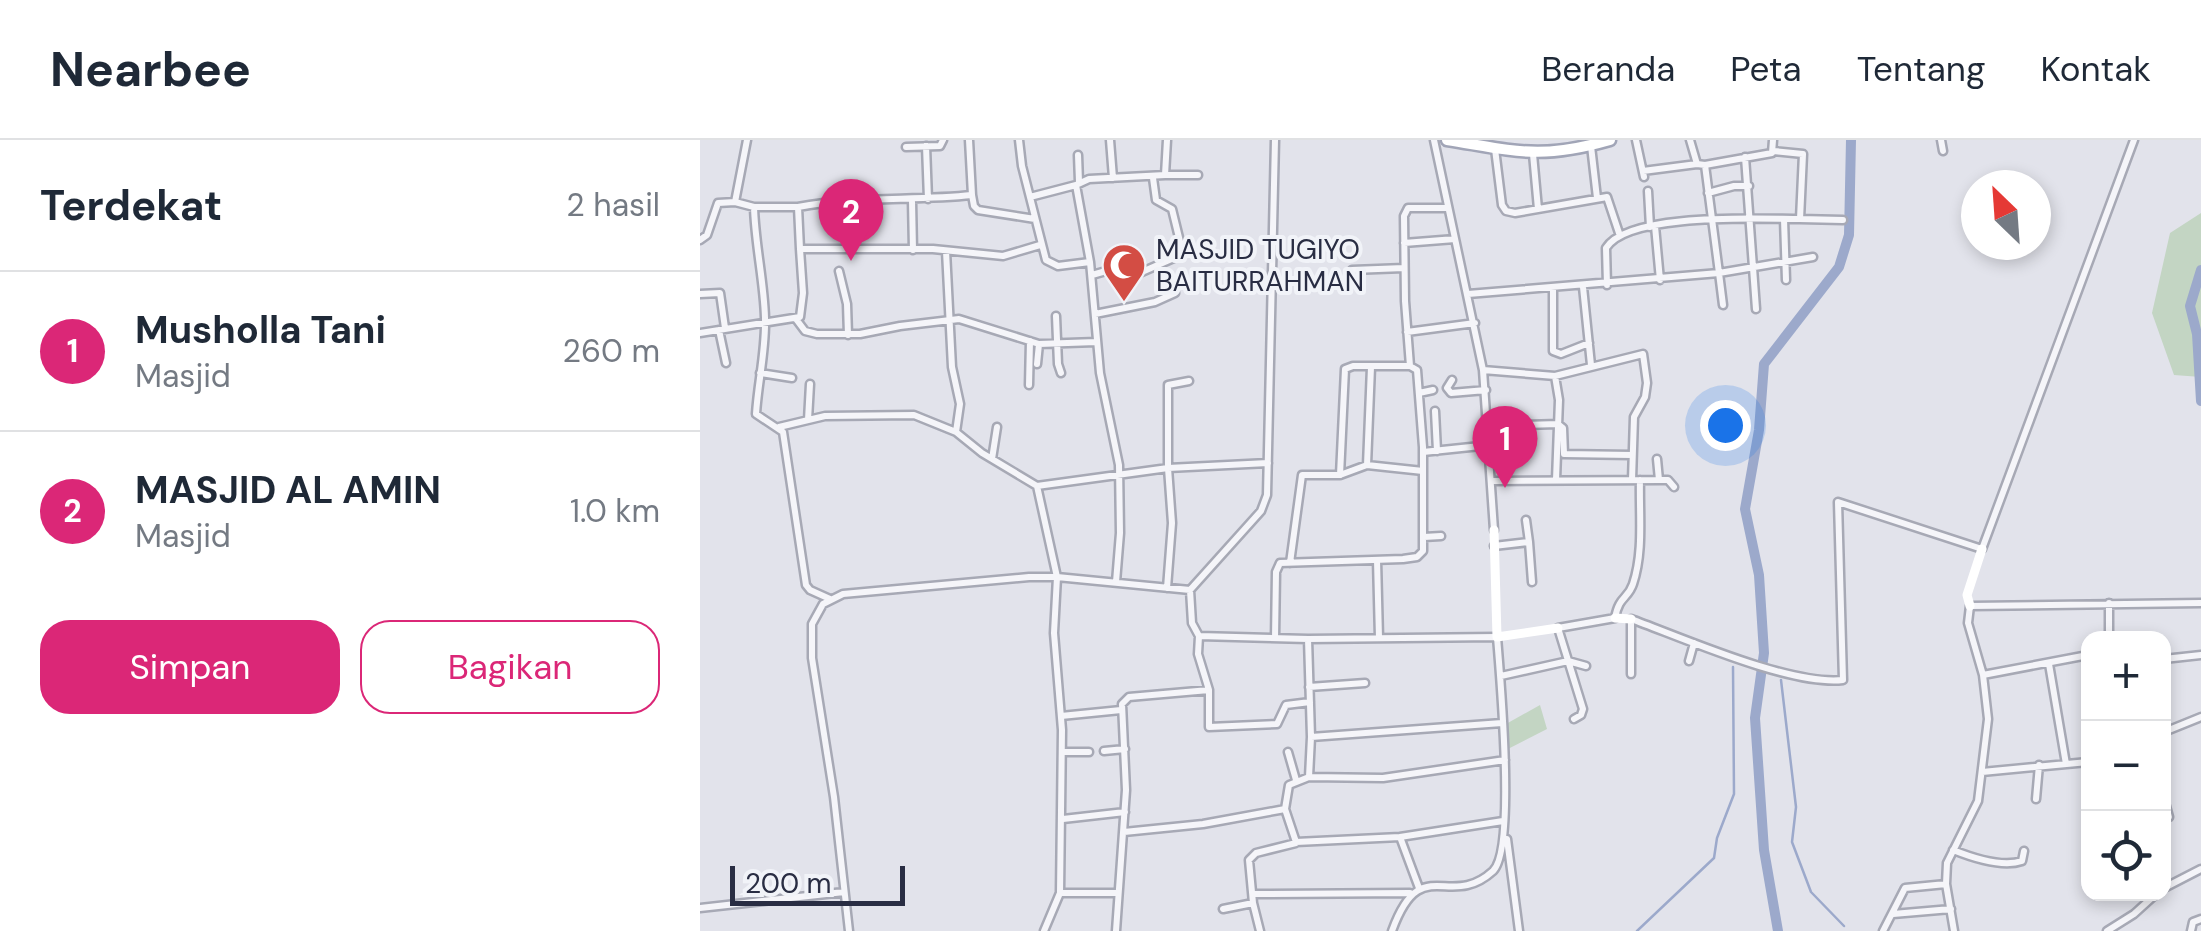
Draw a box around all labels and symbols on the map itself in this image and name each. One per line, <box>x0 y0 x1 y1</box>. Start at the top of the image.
north arrow <box>1961 170 2051 260</box>
pin: 2 <box>818 178 884 261</box>
place label: MASJID TUGIYO BAITURRAHMAN <box>1156 231 1364 300</box>
mosque icon: MASJID TUGIYO BAITURRAHMAN <box>1101 242 1147 303</box>
your location <box>1700 400 1751 451</box>
pin: 1 <box>1472 406 1538 488</box>
scale bar <box>730 861 905 906</box>

